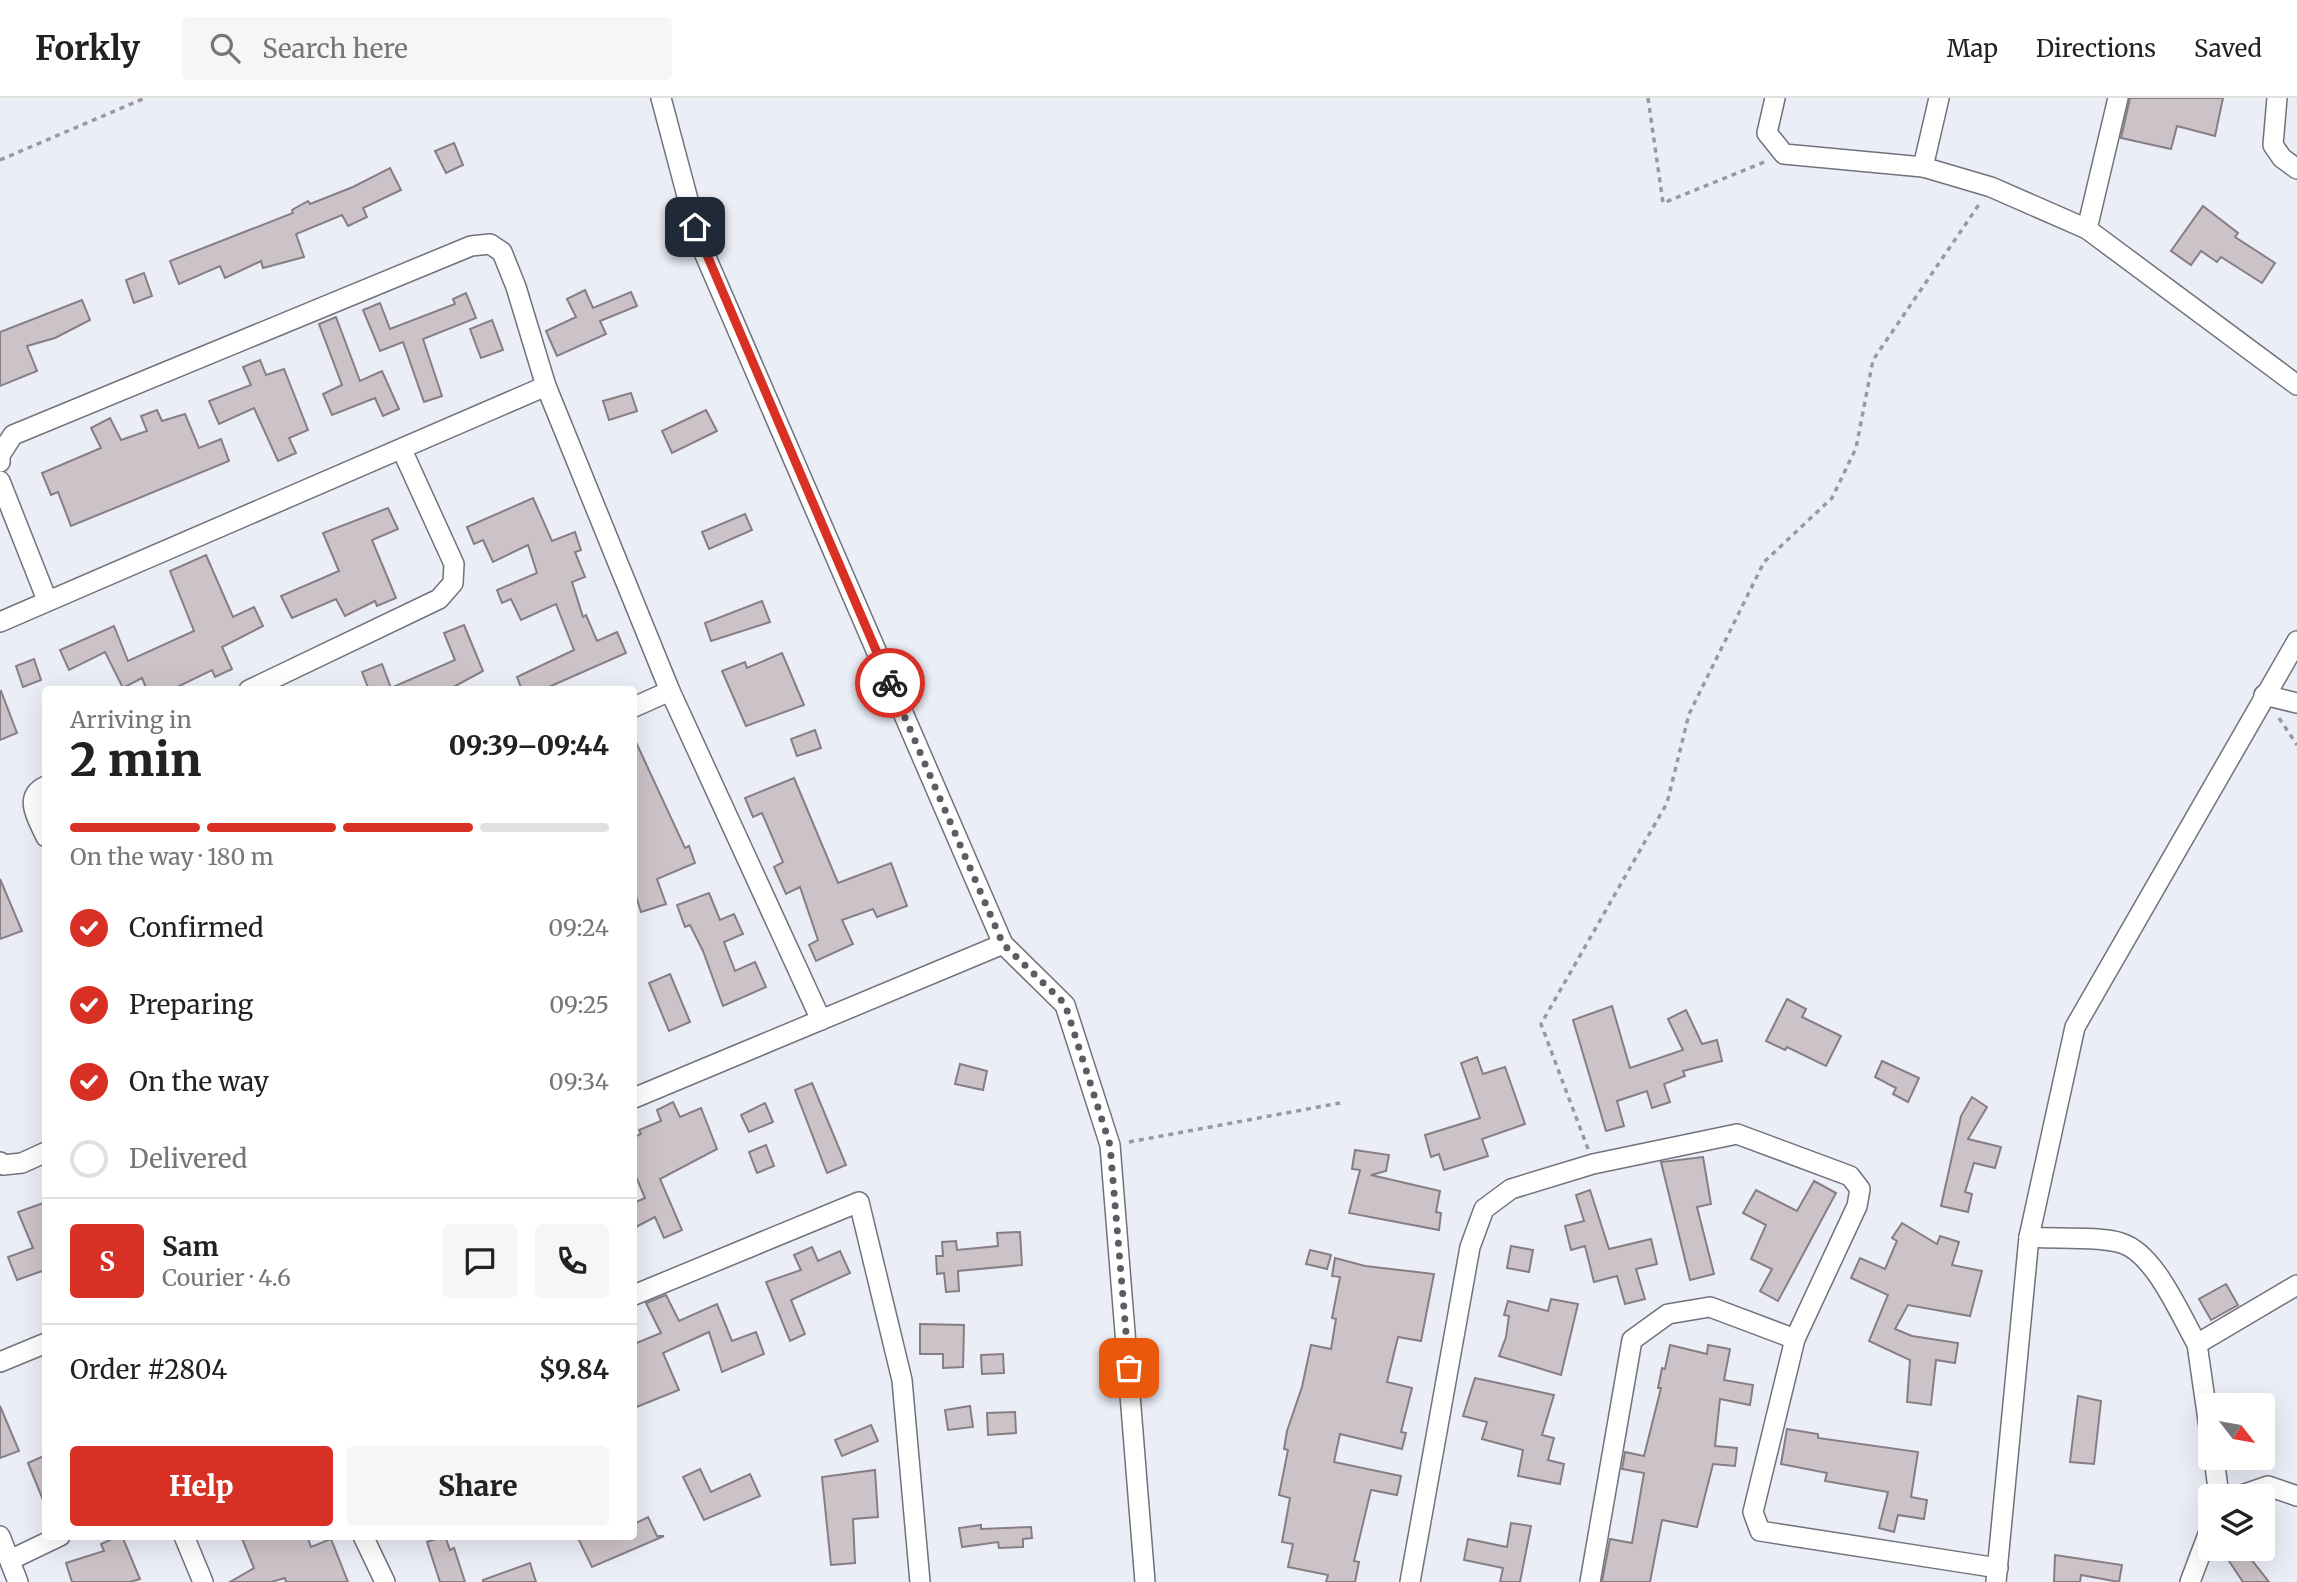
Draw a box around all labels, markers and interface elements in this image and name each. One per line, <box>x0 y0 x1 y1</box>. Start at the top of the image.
search box <box>182 17 672 80</box>
text: Forkly <box>35 28 140 69</box>
icon: search <box>206 29 244 67</box>
text: Search here <box>262 32 408 65</box>
text: Map <box>1947 33 1998 64</box>
text: Directions <box>2036 33 2156 64</box>
text: Saved <box>2194 33 2262 64</box>
pin <box>665 197 725 257</box>
icon: home <box>676 208 714 246</box>
courier <box>855 648 925 718</box>
icon: bike <box>871 664 909 702</box>
text: Arriving in <box>70 705 192 734</box>
text: 09:39–09:44 <box>449 729 609 762</box>
text: 2 min <box>70 731 202 789</box>
text: On the way · 180 m <box>70 842 274 871</box>
icon: check <box>70 909 108 947</box>
text: Confirmed <box>129 911 264 944</box>
text: 09:24 <box>548 913 609 942</box>
icon: check <box>70 986 108 1024</box>
text: Preparing <box>129 988 253 1021</box>
text: 09:25 <box>549 990 609 1019</box>
icon: check <box>70 1063 108 1101</box>
text: On the way <box>129 1065 269 1098</box>
text: 09:34 <box>549 1067 609 1096</box>
text: Delivered <box>129 1142 248 1175</box>
button: chat <box>443 1224 517 1298</box>
button: phone <box>535 1224 609 1298</box>
text: Sam <box>162 1230 219 1263</box>
text: S <box>99 1245 115 1278</box>
text: Courier · 4.6 <box>162 1263 291 1292</box>
pin <box>1099 1338 1159 1398</box>
icon: bag <box>1110 1349 1148 1387</box>
text: Order #2804 <box>70 1353 227 1386</box>
text: $9.84 <box>539 1353 609 1386</box>
north arrow <box>2198 1393 2275 1470</box>
map controls <box>2198 1393 2275 1561</box>
button: Help <box>70 1446 333 1526</box>
button: Share <box>347 1446 609 1526</box>
button: layers <box>2198 1484 2275 1561</box>

